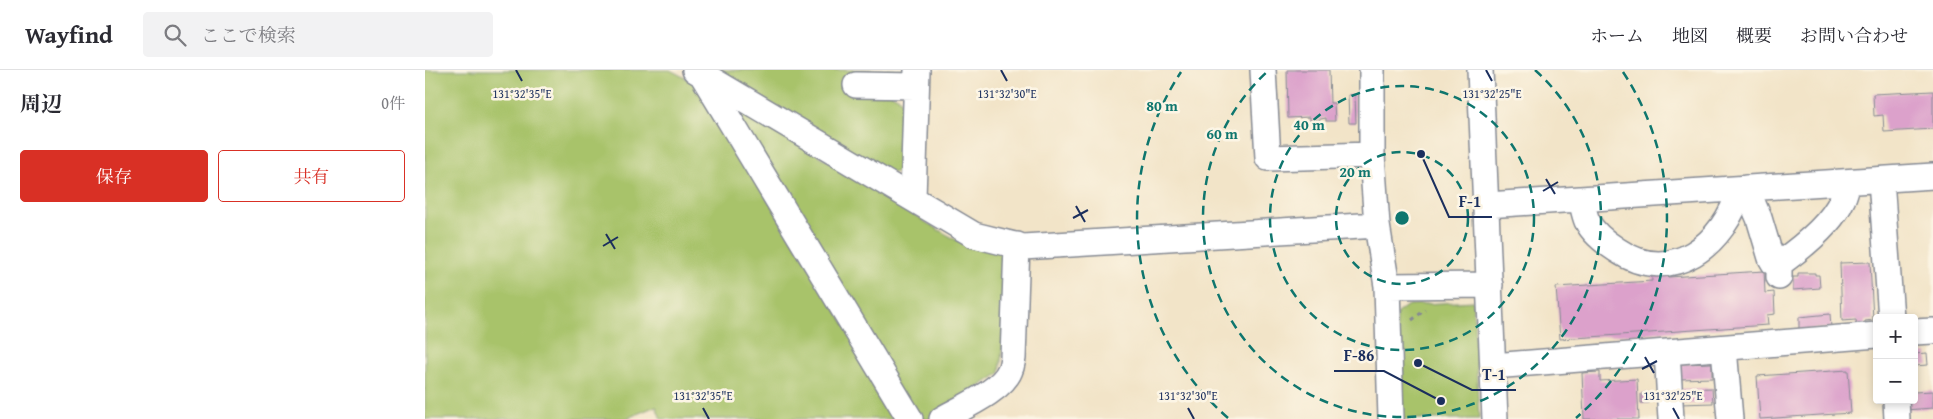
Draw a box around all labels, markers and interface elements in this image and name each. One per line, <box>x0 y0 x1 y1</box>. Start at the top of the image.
search box <box>143 12 493 57</box>
text: Wayfind <box>25 17 113 52</box>
icon: search <box>161 21 189 49</box>
text: ここで検索 <box>201 21 296 49</box>
text: ホーム <box>1590 22 1644 49</box>
text: 地図 <box>1672 22 1708 49</box>
text: 概要 <box>1736 22 1772 49</box>
text: お問い合わせ <box>1800 22 1908 49</box>
text: 131°32'35"E <box>492 85 552 102</box>
text: 131°32'30"E <box>977 85 1037 102</box>
text: 131°32'25"E <box>1462 85 1522 102</box>
text: 周辺 <box>20 88 62 119</box>
text: 0件 <box>381 91 405 115</box>
text: 80 m <box>1146 95 1178 116</box>
text: 40 m <box>1293 114 1325 135</box>
text: 60 m <box>1206 123 1238 144</box>
button: 保存 <box>20 150 208 202</box>
button: 共有 <box>218 150 405 202</box>
text: 20 m <box>1339 161 1371 182</box>
callout: F-1 <box>1449 186 1492 217</box>
text: F-1 <box>1459 189 1481 213</box>
centre of rings <box>1393 209 1411 227</box>
map controls <box>1873 314 1918 404</box>
button: + <box>1873 314 1918 359</box>
callout: F-86 <box>1334 340 1384 371</box>
text: F-86 <box>1344 343 1374 367</box>
callout: T-1 <box>1472 359 1516 390</box>
button: − <box>1873 359 1918 404</box>
text: T-1 <box>1482 362 1506 386</box>
text: 131°32'35"E <box>673 387 733 404</box>
text: 131°32'30"E <box>1158 387 1218 404</box>
text: 131°32'25"E <box>1643 387 1703 404</box>

